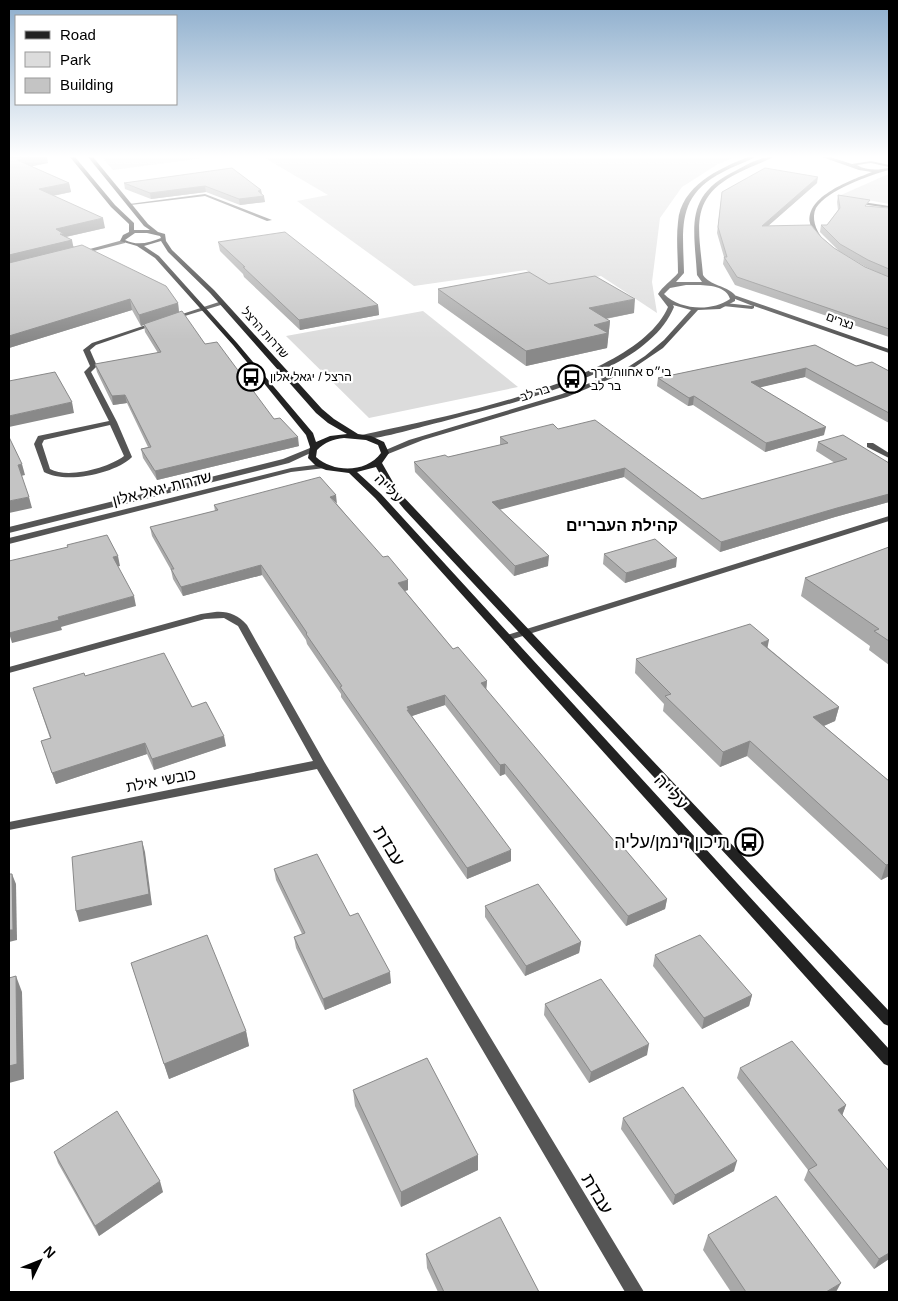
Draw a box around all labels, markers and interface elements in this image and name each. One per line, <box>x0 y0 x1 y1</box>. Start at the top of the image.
legend <box>15 15 178 105</box>
text: Road <box>60 26 96 43</box>
text: Park <box>60 51 91 68</box>
text: Building <box>60 76 113 93</box>
street label: שדרות הרצל <box>239 305 292 361</box>
street label: נצרים <box>824 310 856 332</box>
bus stop icon: הרצל / יגאל אלון <box>236 362 266 392</box>
bus stop icon: בי״ס אחווה/דרך בר לב <box>557 364 587 394</box>
place label: בי״ס אחווה/דרך בר לב <box>591 365 671 393</box>
place label: הרצל / יגאל אלון <box>270 370 352 384</box>
street label: בר לב <box>518 382 552 404</box>
street label: שדרות יגאל אלון <box>111 467 213 509</box>
street label: עלייה <box>371 470 407 506</box>
district label: קהילת העבריים <box>566 517 678 534</box>
street label: כובשי אילת <box>125 765 197 795</box>
street label: עלייה <box>650 770 692 814</box>
street label: עבדת <box>369 822 409 870</box>
bus stop icon: תיכון זינמן/עליה <box>734 827 764 857</box>
place label: תיכון זינמן/עליה <box>614 832 730 852</box>
street label: עבדת <box>577 1170 617 1218</box>
north arrow <box>15 1236 65 1286</box>
text: N <box>40 1243 59 1261</box>

